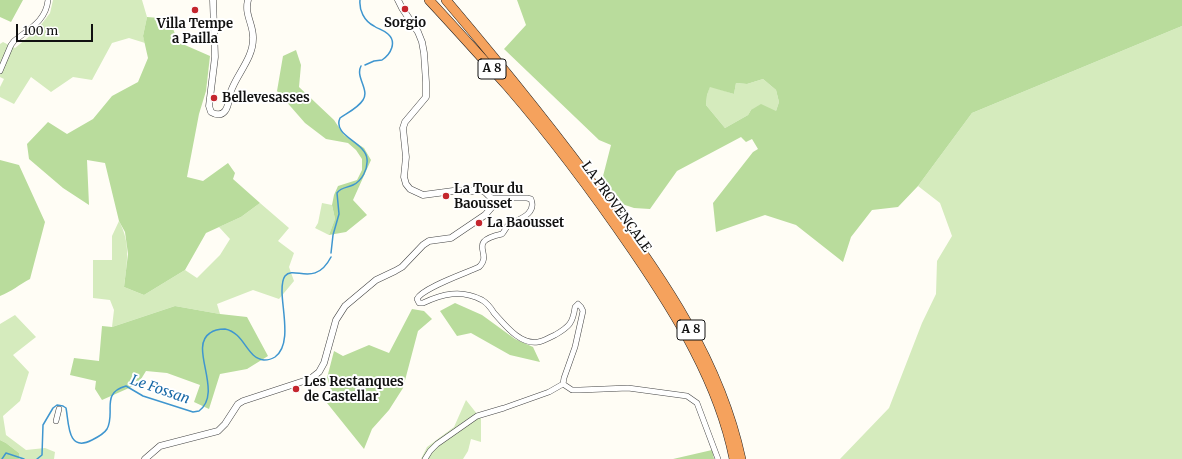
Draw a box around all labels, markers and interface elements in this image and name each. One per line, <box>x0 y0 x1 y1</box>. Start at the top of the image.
marker: Sorgio <box>400 4 410 14</box>
marker: Villa Tempe a Pailla <box>190 5 200 15</box>
place label: Sorgio <box>384 15 426 31</box>
scale bar <box>18 16 95 42</box>
place label: Villa Tempe a Pailla <box>157 16 233 47</box>
text: 100 m <box>23 23 58 38</box>
road number: A 8 <box>478 59 506 79</box>
place label: Bellevesasses <box>222 90 310 106</box>
marker: Bellevesasses <box>209 93 219 103</box>
street label: LA PROVENÇALE <box>578 159 654 255</box>
place label: La Tour du Baousset <box>454 181 523 212</box>
marker: La Tour du Baousset <box>441 191 451 201</box>
place label: La Baousset <box>487 215 564 231</box>
marker: La Baousset <box>474 218 484 228</box>
road number: A 8 <box>677 320 705 340</box>
water label: Le Fossan <box>128 372 192 408</box>
place label: Les Restanques de Castellar <box>304 374 404 405</box>
marker: Les Restanques de Castellar <box>291 384 301 394</box>

